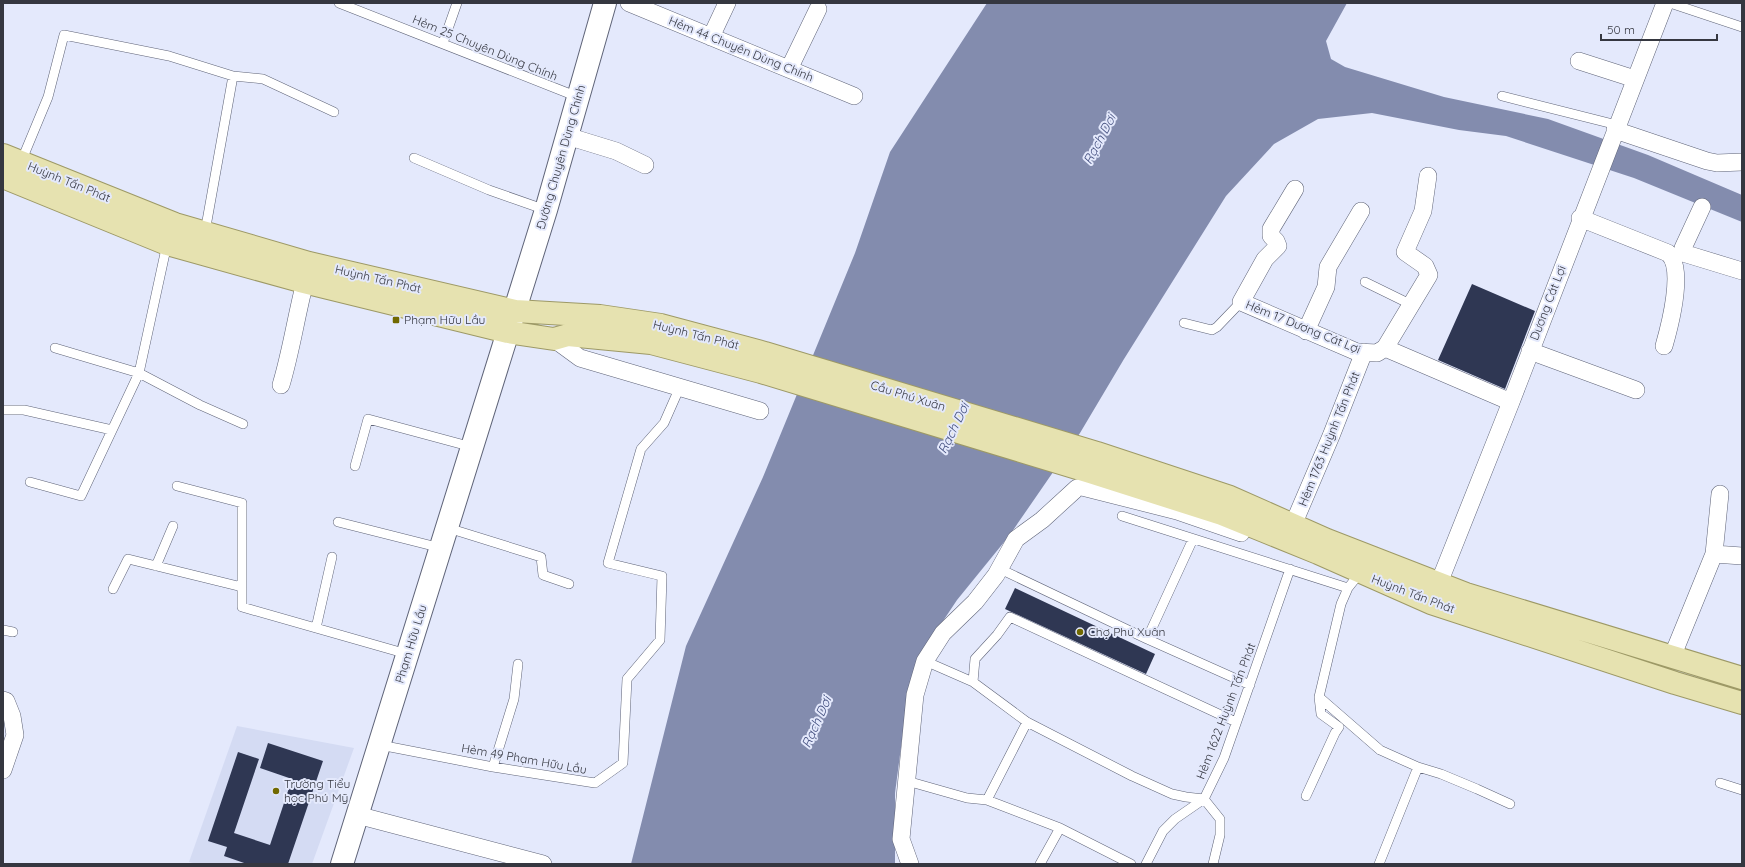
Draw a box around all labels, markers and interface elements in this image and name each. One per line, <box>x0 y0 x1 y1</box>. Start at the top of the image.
street label: Hẻm 25 Chuyên Dùng Chính <box>410 11 560 84</box>
street label: Hẻm 44 Chuyên Dùng Chính <box>667 13 816 85</box>
scale bar <box>1601 16 1717 42</box>
text: 50 m <box>1607 22 1635 37</box>
street label: Đường Chuyên Dùng Chính <box>533 83 588 231</box>
water label: Rạch Dơi <box>1079 109 1120 167</box>
street label: Huỳnh Tấn Phát <box>26 158 113 205</box>
street label: Huỳnh Tấn Phát <box>333 261 423 296</box>
street label: Dương Cát Lợi <box>1526 263 1569 342</box>
street label: Hẻm 17 Dương Cát Lợi <box>1244 297 1363 356</box>
place label: Phạm Hữu Lầu <box>404 312 485 327</box>
marker: Phạm Hữu Lầu <box>391 315 401 325</box>
street label: Huỳnh Tấn Phát <box>652 317 741 352</box>
street label: Hẻm 1763 Huỳnh Tấn Phát <box>1295 369 1362 508</box>
street label: Cầu Phú Xuân <box>869 377 947 414</box>
water label: Rạch Dơi <box>934 398 973 456</box>
street label: Huỳnh Tấn Phát <box>1369 571 1457 616</box>
street label: Phạm Hữu Lầu <box>391 603 430 685</box>
place label: Chợ Phú Xuân <box>1088 624 1165 639</box>
marker: Chợ Phú Xuân <box>1075 627 1085 637</box>
street label: Hẻm 1622 Huỳnh Tấn Phát <box>1193 640 1259 781</box>
water label: Rạch Dơi <box>798 692 835 750</box>
street label: Hẻm 49 Phạm Hữu Lầu <box>460 740 588 777</box>
place label: Trường Tiểu học Phú Mỹ <box>284 776 350 805</box>
marker: Trường Tiểu học Phú Mỹ <box>271 786 281 796</box>

